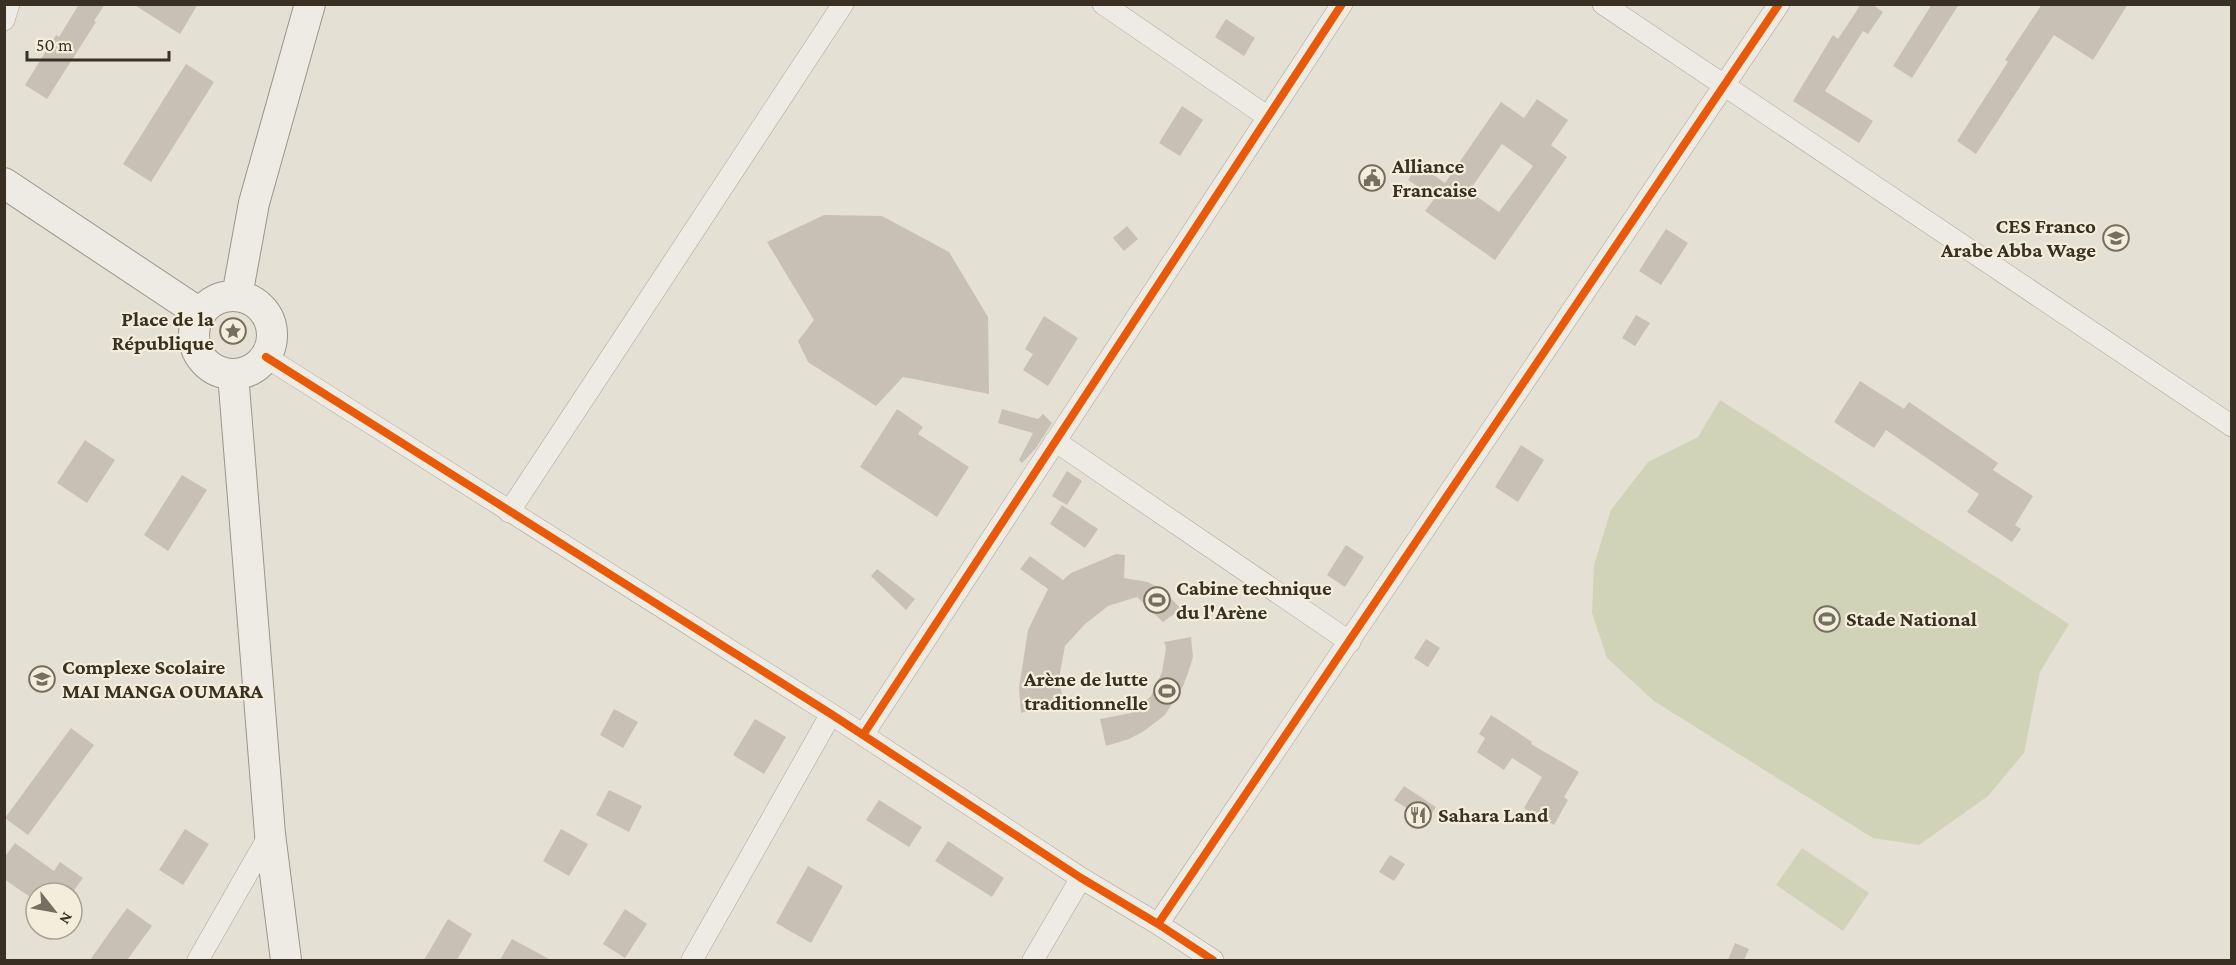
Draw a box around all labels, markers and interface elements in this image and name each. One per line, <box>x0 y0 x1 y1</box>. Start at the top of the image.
scale bar <box>27 24 170 62</box>
text: 50 m <box>36 35 73 55</box>
place label: Alliance Francaise <box>1391 154 1477 202</box>
public building icon: Alliance Francaise <box>1357 163 1387 193</box>
place label: CES Franco Arabe Abba Wage <box>1940 214 2096 262</box>
school or university icon: CES Franco Arabe Abba Wage <box>2101 223 2131 253</box>
place label: Place de la République <box>112 307 215 355</box>
place icon: Place de la République <box>218 316 248 346</box>
place label: Cabine technique du l'Arène <box>1176 576 1332 624</box>
sports icon: Cabine technique du l'Arène <box>1142 585 1172 615</box>
sports icon: Stade National <box>1812 604 1842 634</box>
place label: Stade National <box>1846 607 1977 631</box>
place label: Complexe Scolaire MAI MANGA OUMARA <box>62 655 264 703</box>
school or university icon: Complexe Scolaire MAI MANGA OUMARA <box>27 664 57 694</box>
place label: Arène de lutte traditionnelle <box>1023 667 1148 715</box>
sports icon: Arène de lutte traditionnelle <box>1152 676 1182 706</box>
restaurant icon: Sahara Land <box>1403 800 1433 830</box>
place label: Sahara Land <box>1438 803 1549 827</box>
north arrow <box>24 881 84 941</box>
text: N <box>56 909 77 928</box>

